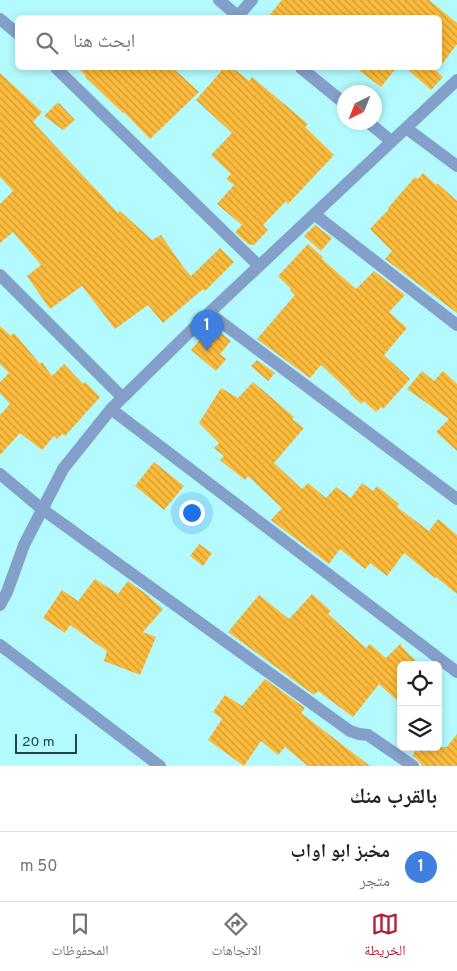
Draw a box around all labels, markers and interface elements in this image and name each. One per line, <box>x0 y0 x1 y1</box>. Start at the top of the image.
search box <box>15 15 442 70</box>
icon: search <box>33 29 61 57</box>
text: ابحث هنا <box>73 30 135 54</box>
north arrow <box>337 85 382 130</box>
pin: 1 <box>191 310 223 351</box>
your location <box>179 500 205 526</box>
map controls <box>397 661 442 751</box>
button: locate <box>397 661 442 706</box>
button: layers <box>397 706 442 751</box>
scale bar <box>15 731 78 754</box>
text: 20 m <box>22 734 55 751</box>
text: بالقرب منك <box>350 784 437 811</box>
text: مخبز ابو اواب <box>291 840 390 864</box>
text: 50 m <box>20 857 58 877</box>
text: 1 <box>418 857 424 877</box>
text: متجر <box>360 872 390 892</box>
tab: المحفوظات <box>52 910 108 964</box>
tab: الاتجاهات <box>212 910 261 964</box>
tab: الخريطة <box>364 910 405 964</box>

